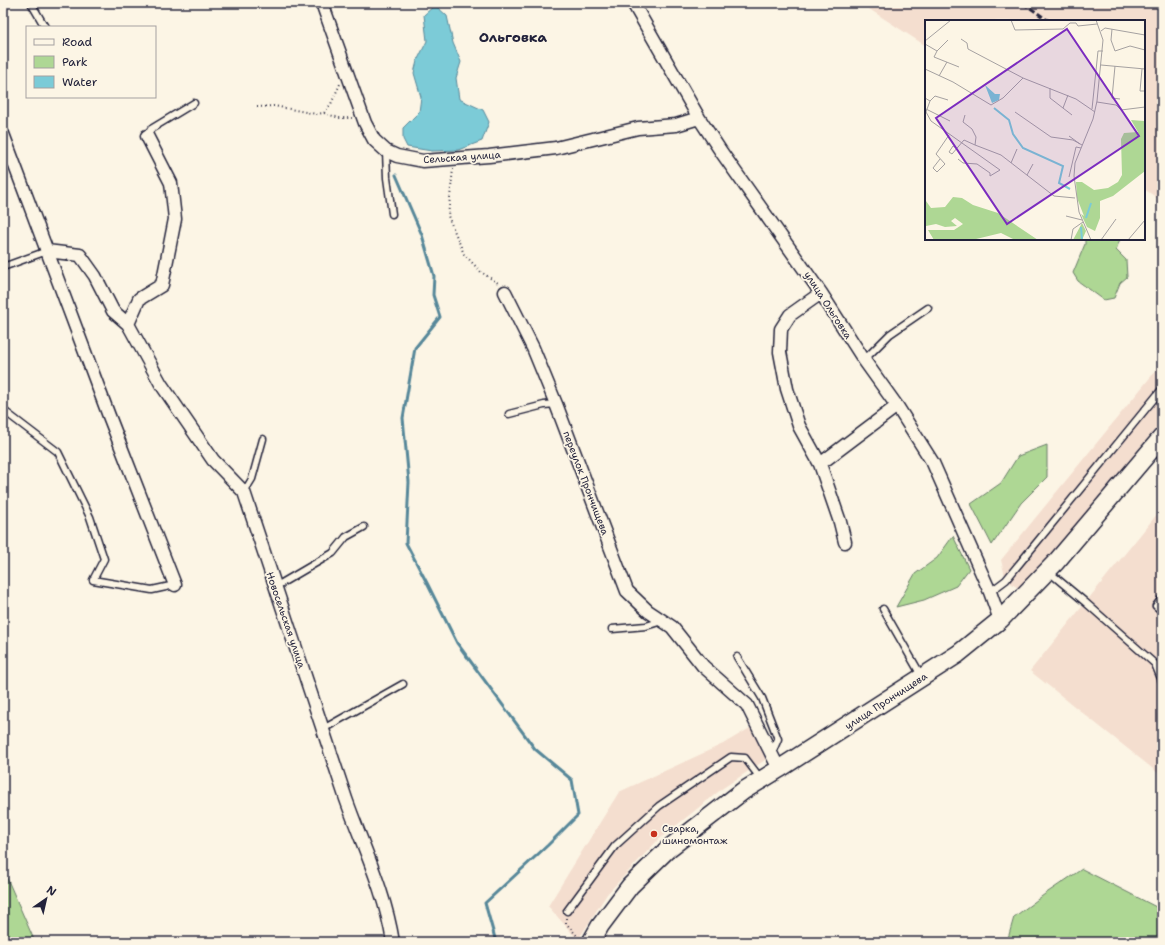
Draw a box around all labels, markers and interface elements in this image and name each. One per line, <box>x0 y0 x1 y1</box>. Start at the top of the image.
inset map <box>925 20 1145 240</box>
legend <box>26 26 156 98</box>
district label: Ольговка <box>479 28 548 46</box>
text: Road <box>62 34 93 50</box>
text: Park <box>62 54 88 70</box>
text: Water <box>62 74 98 90</box>
street label: Сельская улица <box>423 148 502 166</box>
street label: улица Ольговка <box>801 269 855 342</box>
street label: переулок Прончищева <box>560 429 612 538</box>
street label: Новосельская улица <box>263 570 309 671</box>
street label: улица Прончищева <box>842 669 930 733</box>
place label: Сварка, шиномонтаж <box>662 822 728 847</box>
marker: Сварка, шиномонтаж <box>649 829 659 839</box>
north arrow <box>26 879 66 919</box>
text: N <box>44 882 59 900</box>

